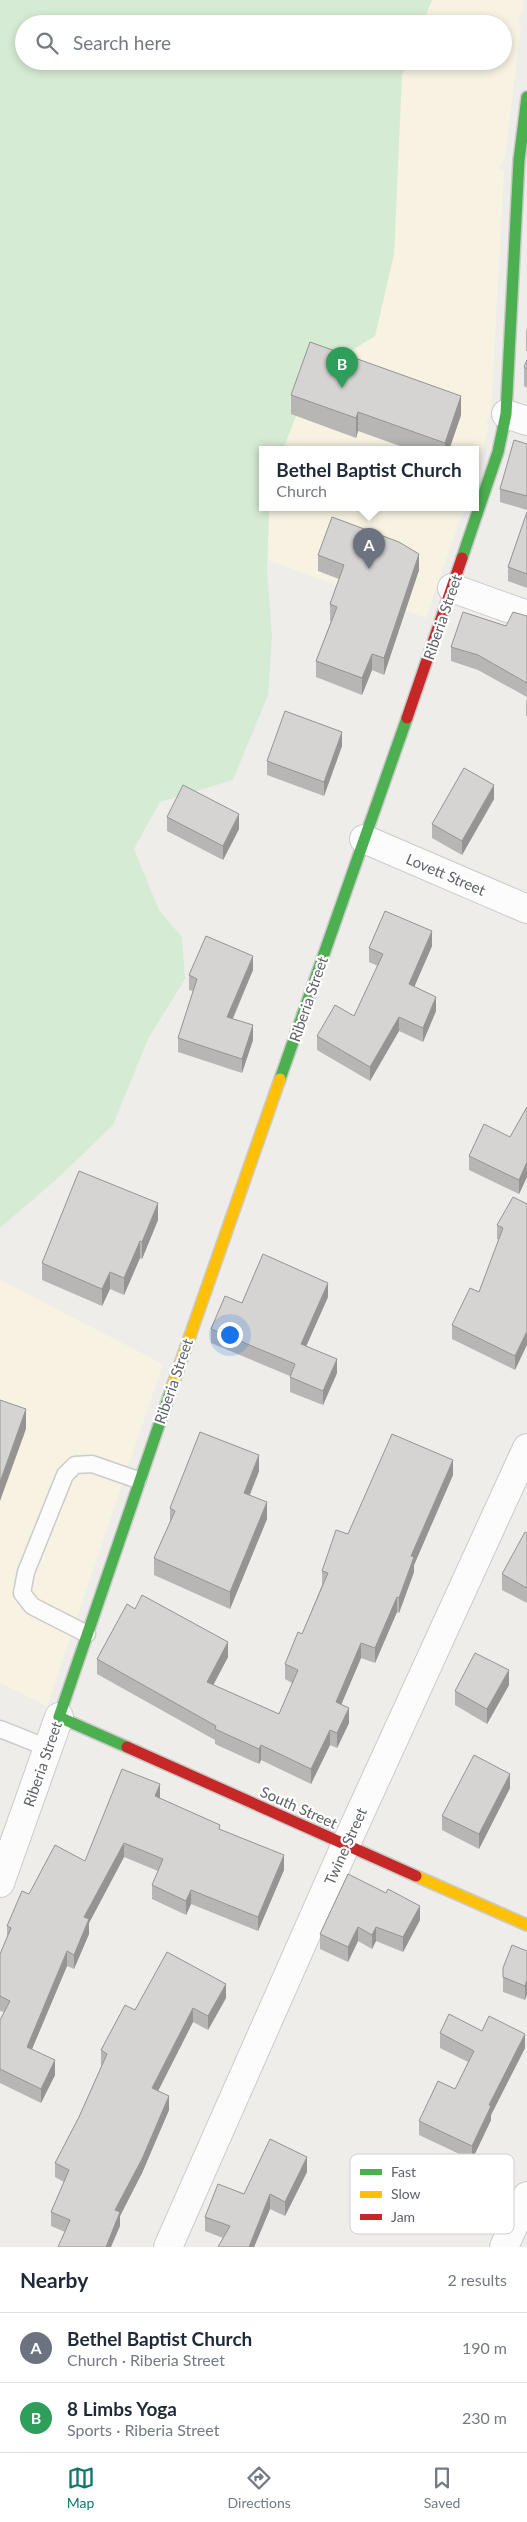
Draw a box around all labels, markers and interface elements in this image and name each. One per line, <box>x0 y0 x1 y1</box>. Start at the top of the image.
search box <box>15 15 512 70</box>
icon: search <box>33 29 61 57</box>
text: Search here <box>73 31 171 54</box>
pin: B <box>326 347 358 388</box>
popup <box>259 446 479 511</box>
text: Bethel Baptist Church <box>276 458 462 481</box>
text: Church <box>276 481 327 500</box>
pin: A <box>353 528 385 569</box>
street label: Riberia Street <box>419 571 465 662</box>
street label: Lovett Street <box>404 849 489 899</box>
street label: Riberia Street <box>285 953 331 1044</box>
your location <box>217 1322 243 1348</box>
street label: Riberia Street <box>150 1335 196 1426</box>
street label: Riberia Street <box>19 1718 65 1809</box>
street label: South Street <box>258 1782 341 1832</box>
street label: Twine Street <box>320 1804 370 1887</box>
legend <box>350 2154 514 2234</box>
text: Fast <box>391 2163 416 2180</box>
text: Slow <box>391 2185 421 2202</box>
text: Jam <box>391 2208 415 2225</box>
text: Nearby <box>20 2267 88 2292</box>
text: 2 results <box>447 2270 507 2289</box>
text: Bethel Baptist Church <box>67 2327 252 2350</box>
text: A <box>30 2338 42 2357</box>
text: 190 m <box>462 2338 507 2357</box>
text: Church · Riberia Street <box>67 2350 225 2369</box>
text: 8 Limbs Yoga <box>67 2397 177 2420</box>
text: B <box>31 2408 41 2427</box>
text: 230 m <box>462 2408 507 2427</box>
text: Sports · Riberia Street <box>67 2420 219 2439</box>
tab: Map <box>67 2464 95 2511</box>
tab: Directions <box>228 2464 291 2511</box>
tab: Saved <box>424 2464 460 2511</box>

